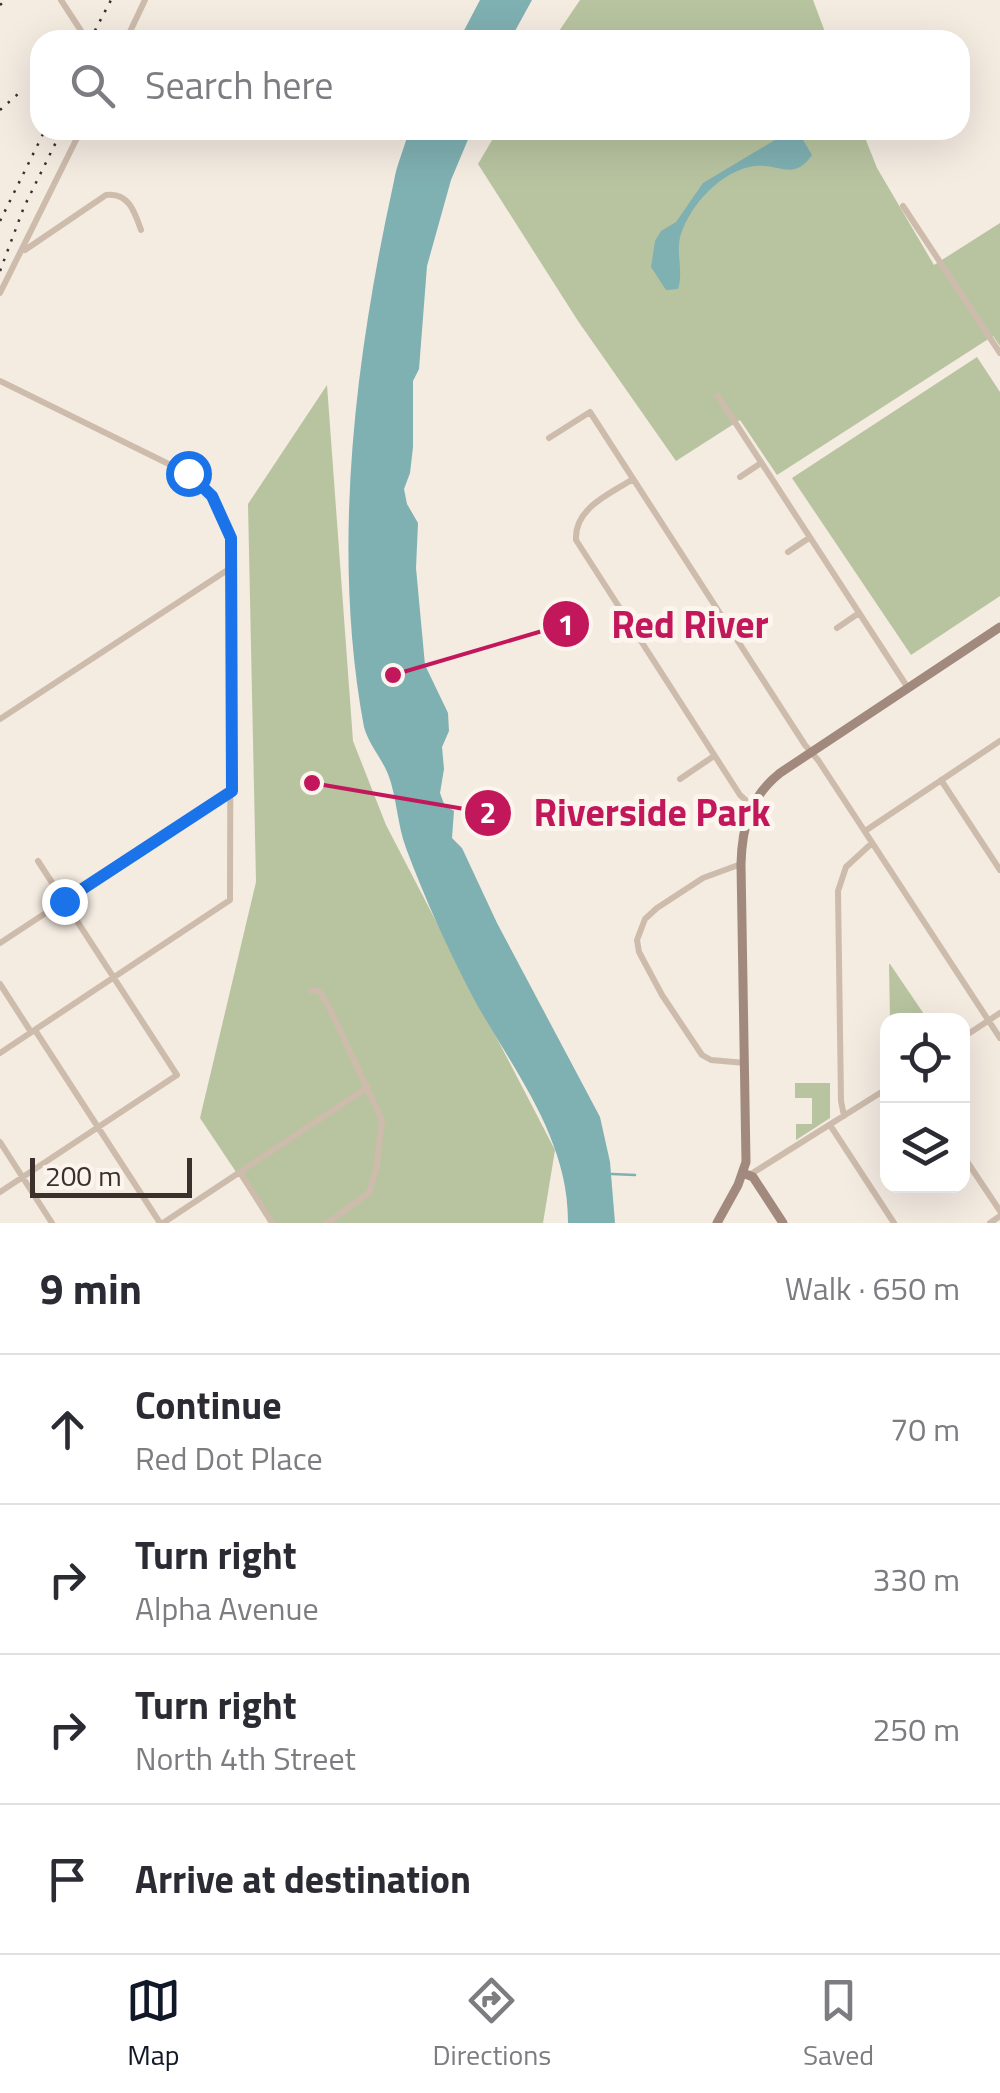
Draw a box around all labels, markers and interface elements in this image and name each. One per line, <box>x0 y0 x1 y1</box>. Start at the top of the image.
search box <box>30 30 970 140</box>
text: Search here <box>145 56 333 114</box>
icon: search <box>65 58 120 113</box>
route start <box>166 451 212 497</box>
callout: Red River <box>541 590 789 658</box>
text: Red River <box>611 595 769 653</box>
text: 1 <box>558 601 574 647</box>
callout: Riverside Park <box>463 779 791 847</box>
text: Riverside Park <box>533 783 771 841</box>
text: 2 <box>480 789 496 835</box>
route end <box>42 879 88 925</box>
map controls <box>880 1013 970 1193</box>
button: locate <box>880 1013 970 1103</box>
button: layers <box>880 1103 970 1193</box>
scale bar <box>30 1153 192 1198</box>
text: 200 m <box>45 1154 122 1197</box>
text: 9 min <box>40 1256 142 1320</box>
text: Walk · 650 m <box>785 1264 960 1312</box>
text: Continue <box>135 1376 282 1434</box>
icon: ahead <box>40 1402 95 1457</box>
text: 70 m <box>890 1405 960 1453</box>
text: Red Dot Place <box>135 1434 323 1482</box>
text: Turn right <box>135 1526 297 1584</box>
icon: right <box>40 1552 95 1607</box>
text: 330 m <box>872 1555 960 1603</box>
text: Alpha Avenue <box>135 1584 319 1632</box>
text: Turn right <box>135 1676 297 1734</box>
icon: right <box>40 1702 95 1757</box>
text: 250 m <box>872 1705 960 1753</box>
text: North 4th Street <box>135 1734 356 1782</box>
text: Arrive at destination <box>135 1850 471 1908</box>
icon: arrive <box>40 1852 95 1907</box>
tab: Map <box>126 1973 181 2076</box>
tab: Directions <box>433 1973 551 2076</box>
tab: Saved <box>803 1973 874 2076</box>

